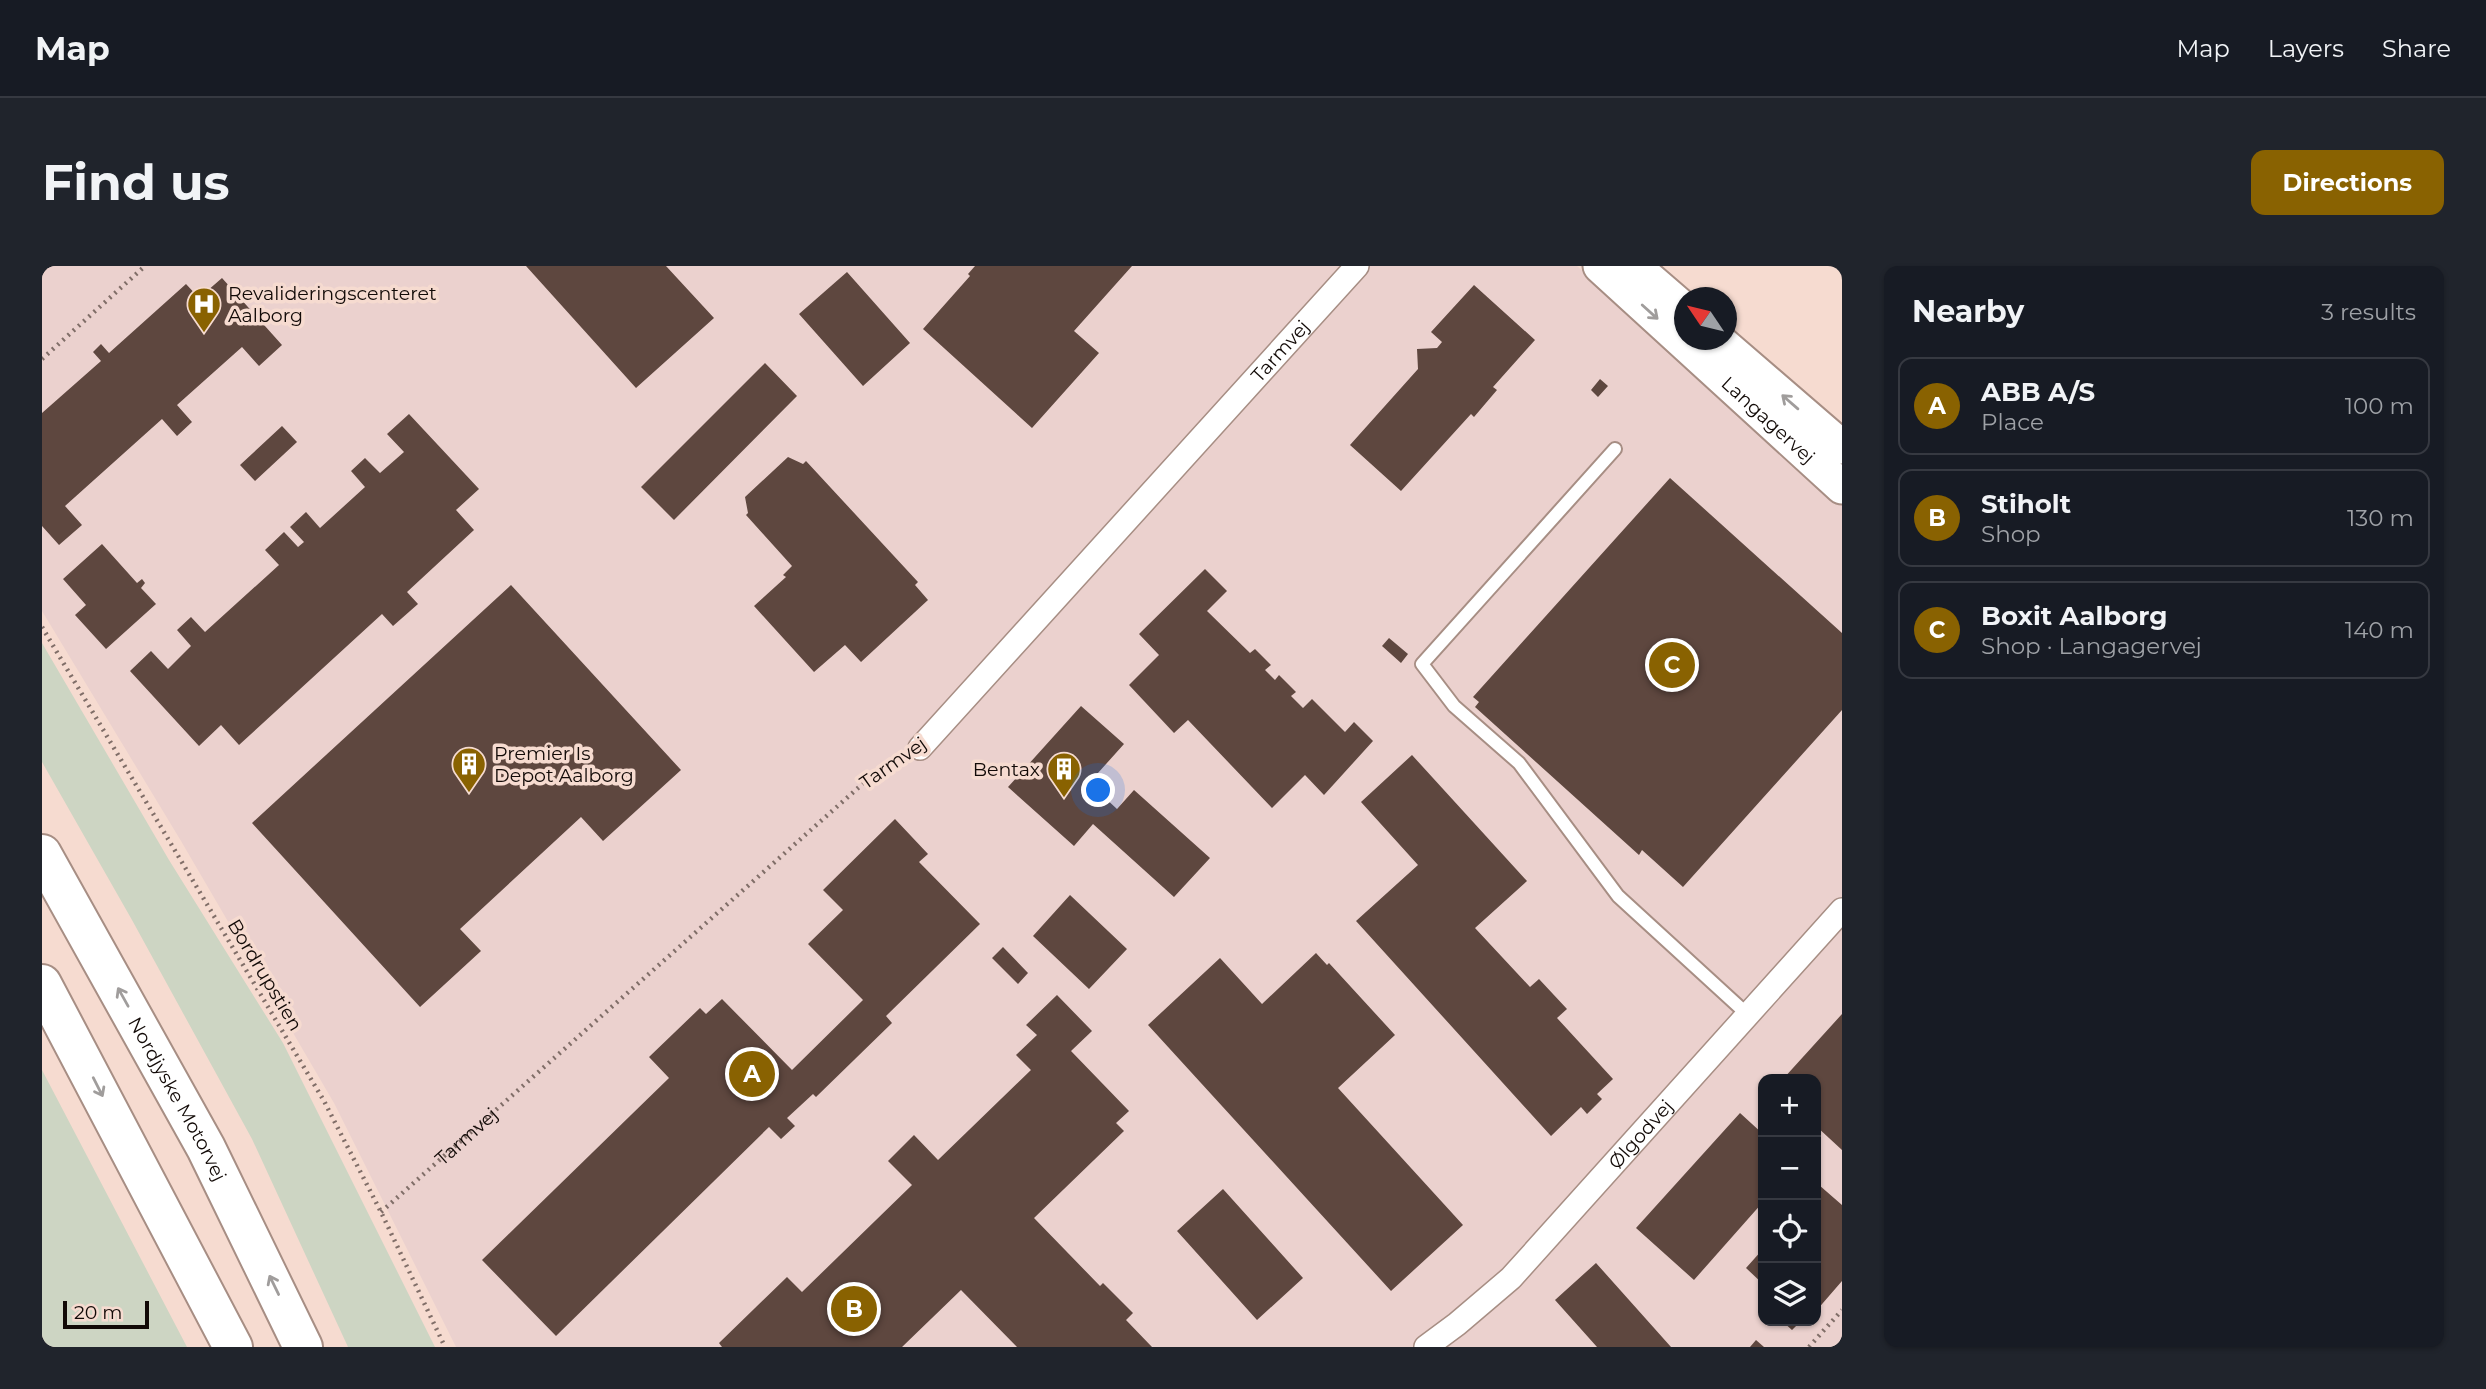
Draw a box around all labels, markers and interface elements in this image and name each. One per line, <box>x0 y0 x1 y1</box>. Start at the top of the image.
text: Map <box>35 28 110 68</box>
text: Map <box>2176 34 2230 63</box>
text: Layers <box>2268 34 2344 63</box>
text: Share <box>2382 34 2451 63</box>
button: Directions <box>2251 150 2444 215</box>
text: Find us <box>42 153 230 212</box>
place label: Revalideringscenteret Aalborg <box>228 282 437 327</box>
hospital icon: Revalideringscenteret Aalborg <box>185 285 223 334</box>
north arrow <box>1674 287 1737 350</box>
text: Nearby <box>1912 293 2024 330</box>
text: 3 results <box>2321 298 2416 326</box>
one-way arrow <box>1641 304 1658 321</box>
street label: Tarmvej <box>1246 315 1314 387</box>
street label: Langagervej <box>1717 371 1820 468</box>
text: ABB A/S <box>1981 376 2095 408</box>
text: A <box>1928 392 1946 420</box>
text: 100 m <box>2345 392 2414 420</box>
one-way arrow <box>1782 394 1800 410</box>
text: Place <box>1981 408 2044 436</box>
text: Stiholt <box>1981 488 2071 520</box>
text: B <box>1928 504 1946 532</box>
text: 130 m <box>2347 504 2414 532</box>
text: Shop <box>1981 520 2041 548</box>
text: Boxit Aalborg <box>1981 600 2167 632</box>
text: C <box>1929 616 1945 644</box>
text: 140 m <box>2345 616 2414 644</box>
text: Shop · Langagervej <box>1981 632 2202 660</box>
pin: C <box>1649 639 1695 691</box>
street label: Tarmvej <box>855 732 931 794</box>
place label: Premier Is Depot Aalborg <box>494 742 634 787</box>
building icon: Premier Is Depot Aalborg <box>450 745 488 794</box>
building icon: Bentax <box>1045 750 1083 799</box>
place label: Bentax <box>973 758 1040 781</box>
your location <box>1081 773 1115 807</box>
street label: Bordrupstien <box>223 915 307 1035</box>
one-way arrow <box>116 987 129 1008</box>
street label: Nordjyske Motorvej <box>124 1013 232 1185</box>
pin: A <box>729 1048 775 1100</box>
map controls <box>1758 1074 1821 1326</box>
button: + <box>1758 1074 1821 1137</box>
one-way arrow <box>91 1076 105 1097</box>
street label: Ølgodvej <box>1603 1095 1678 1174</box>
street label: Tarmvej <box>430 1103 502 1170</box>
button: − <box>1758 1137 1821 1200</box>
button: locate <box>1758 1200 1821 1263</box>
button: layers <box>1758 1263 1821 1326</box>
one-way arrow <box>267 1275 281 1296</box>
pin: B <box>831 1283 877 1335</box>
scale bar <box>63 1298 149 1330</box>
text: 20 m <box>74 1301 122 1324</box>

